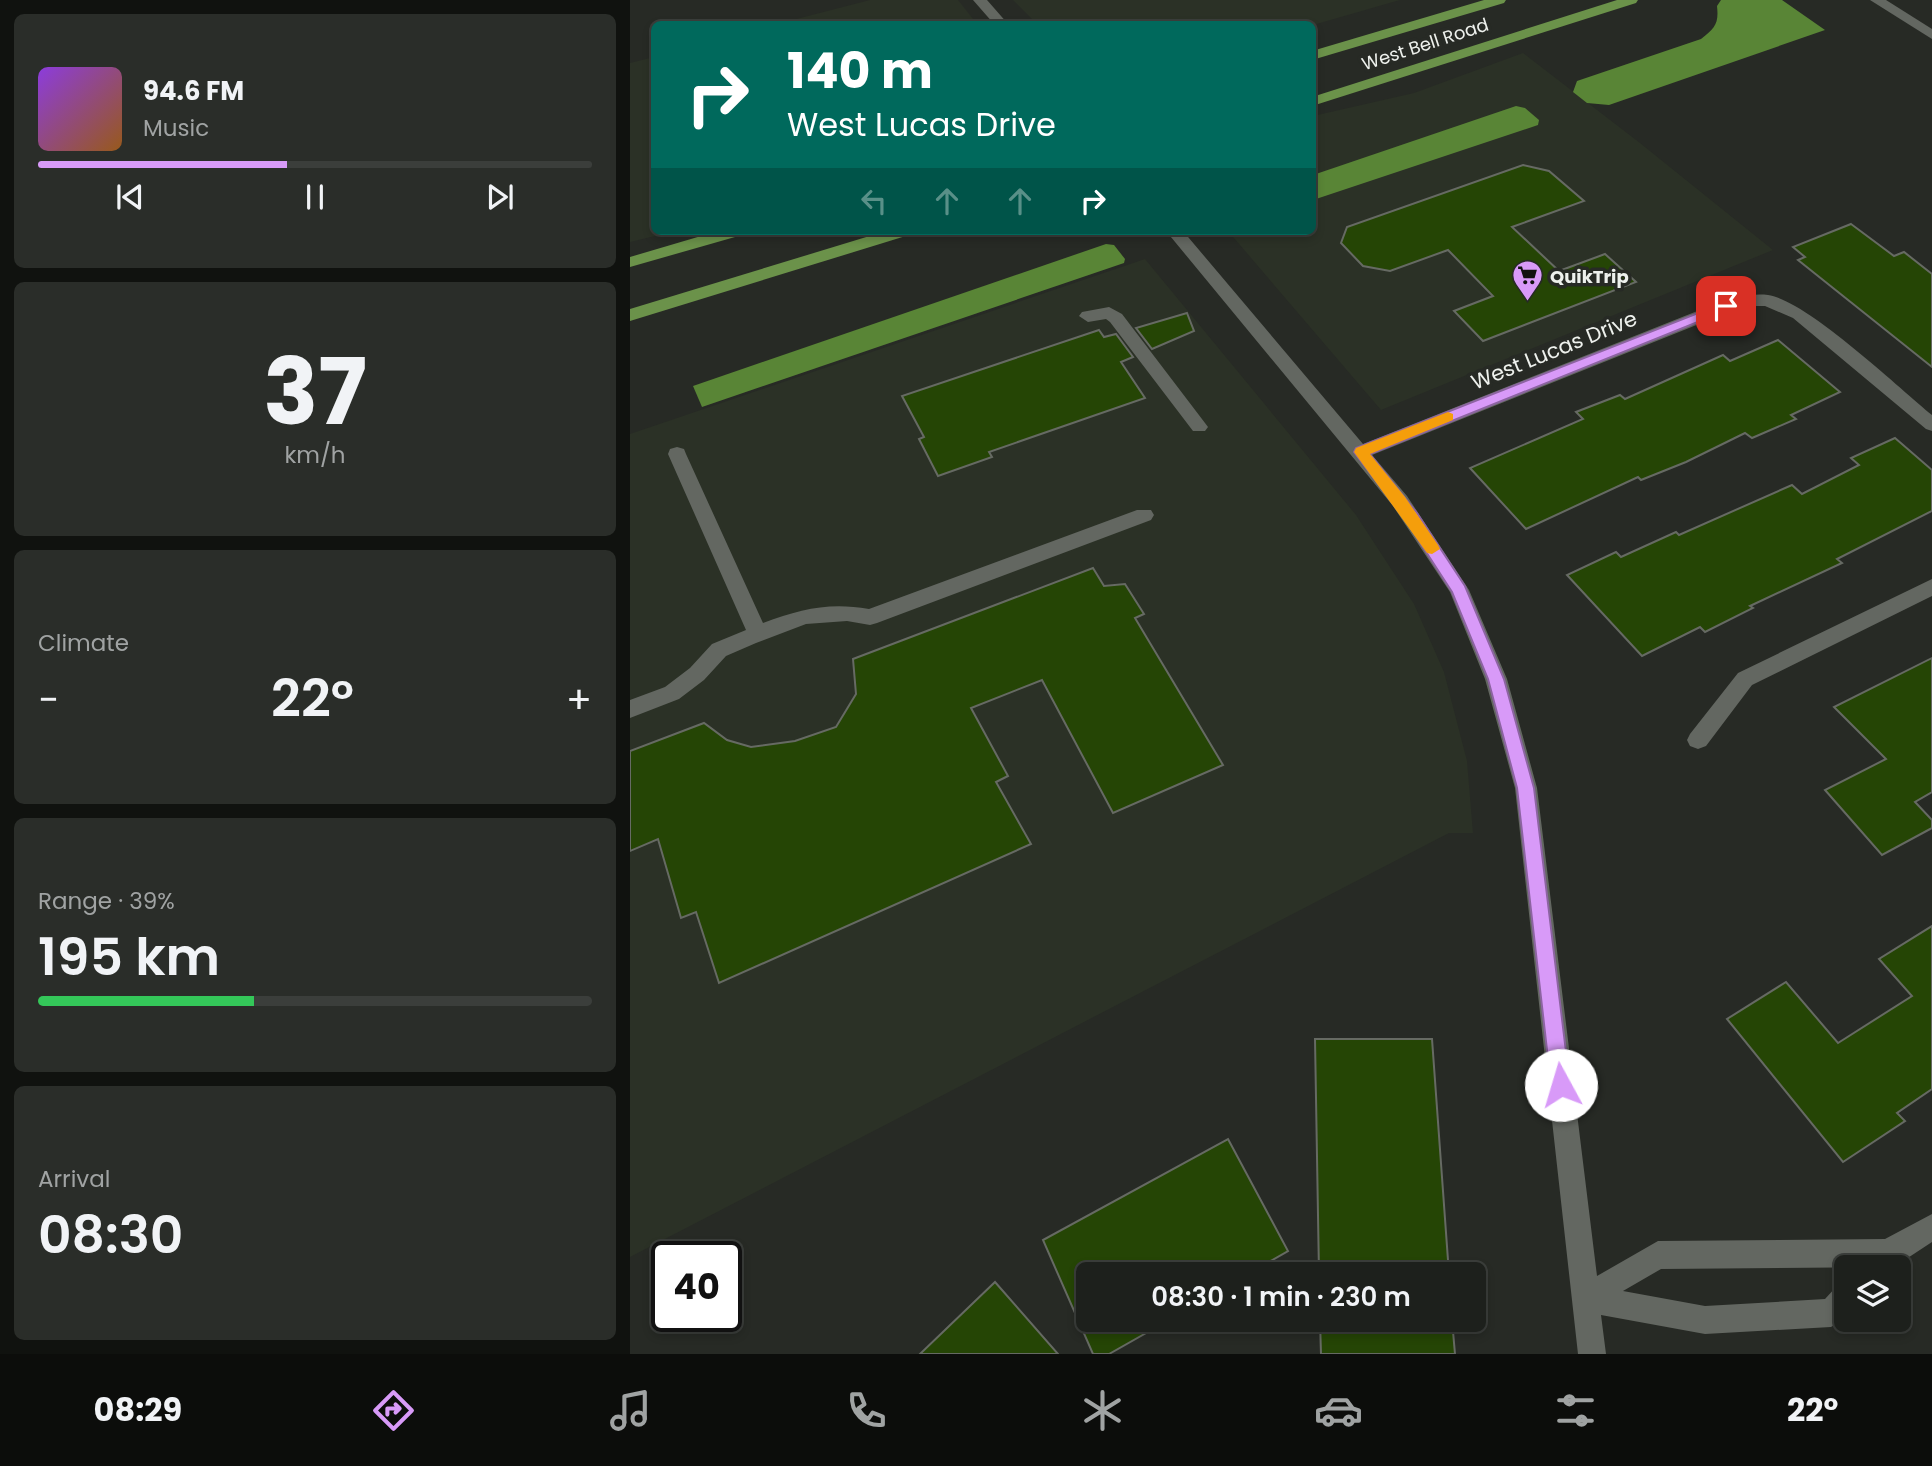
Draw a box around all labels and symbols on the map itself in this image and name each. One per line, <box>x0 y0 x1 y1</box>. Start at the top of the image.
street label: West Bell Road <box>1358 12 1492 76</box>
supermarket icon: QuikTrip <box>1510 259 1544 303</box>
place label: QuikTrip <box>1550 264 1629 289</box>
pin <box>1696 276 1756 336</box>
street label: West Lucas Drive <box>1467 304 1641 396</box>
position arrow <box>1524 1048 1598 1122</box>
speed limit sign: 40 <box>651 1241 742 1332</box>

